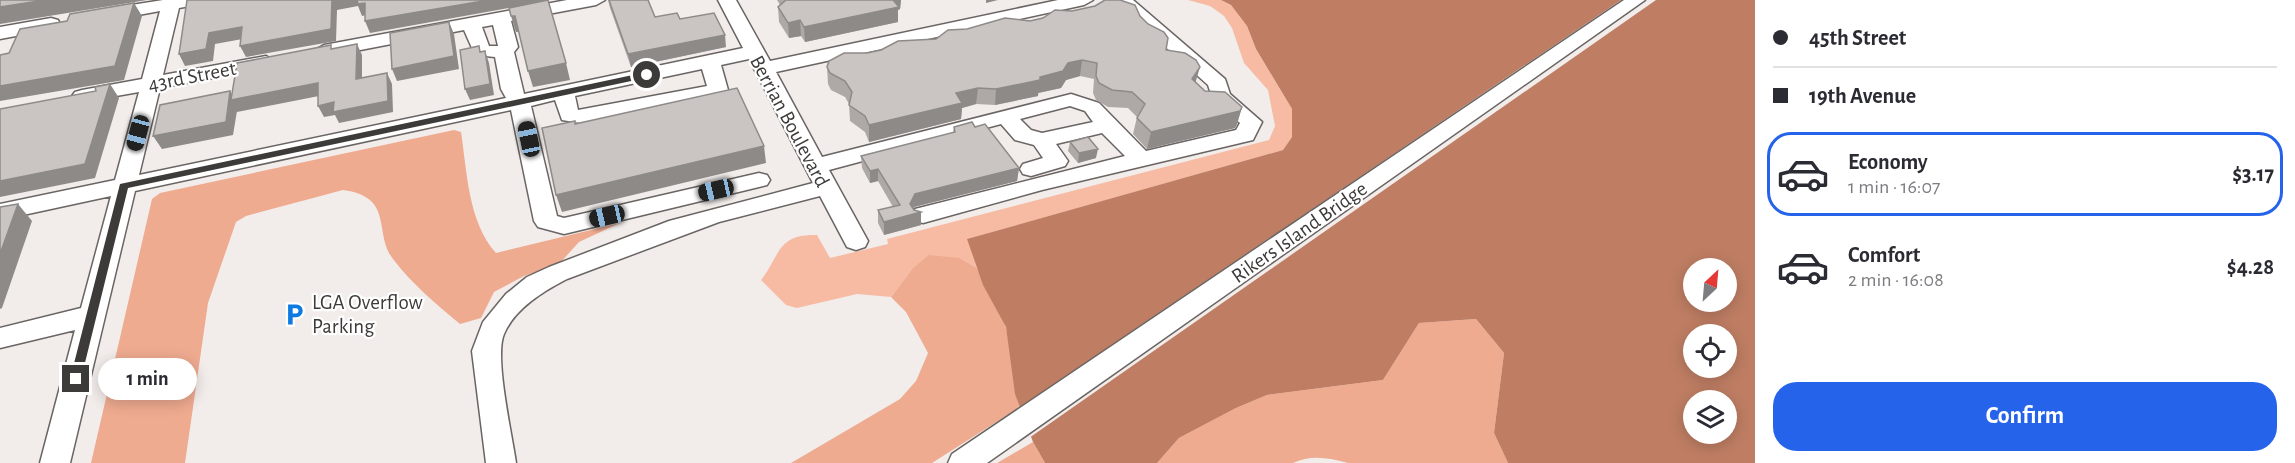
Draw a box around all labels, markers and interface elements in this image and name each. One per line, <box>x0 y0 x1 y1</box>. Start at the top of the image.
text: 45th Street <box>1809 27 1906 49</box>
street label: Berrian Boulevard <box>746 52 833 191</box>
street label: 43rd Street <box>146 58 238 95</box>
route start <box>633 61 660 88</box>
text: 19th Avenue <box>1809 85 1916 107</box>
car <box>125 113 151 153</box>
car <box>516 120 542 158</box>
icon: car <box>1776 147 1830 201</box>
text: Economy <box>1848 151 1928 173</box>
text: $3.17 <box>2232 163 2274 185</box>
car <box>696 177 736 203</box>
text: 1 min · 16:07 <box>1848 177 1940 197</box>
street label: Rikers Island Bridge <box>1228 178 1371 287</box>
car <box>587 203 627 229</box>
icon: car <box>1776 240 1830 294</box>
text: Comfort <box>1848 244 1920 266</box>
text: $4.28 <box>2227 256 2274 278</box>
north arrow <box>1683 258 1737 312</box>
map controls <box>1683 258 1737 444</box>
text: 2 min · 16:08 <box>1848 270 1944 290</box>
place label: LGA Overflow Parking <box>312 292 423 337</box>
parking icon: LGA Overflow Parking <box>281 301 307 327</box>
button: locate <box>1683 324 1737 378</box>
callout: 1 min <box>97 358 196 400</box>
route end <box>62 365 89 392</box>
text: 1 min <box>126 369 169 389</box>
button: Confirm <box>1773 382 2277 451</box>
button: layers <box>1683 390 1737 444</box>

